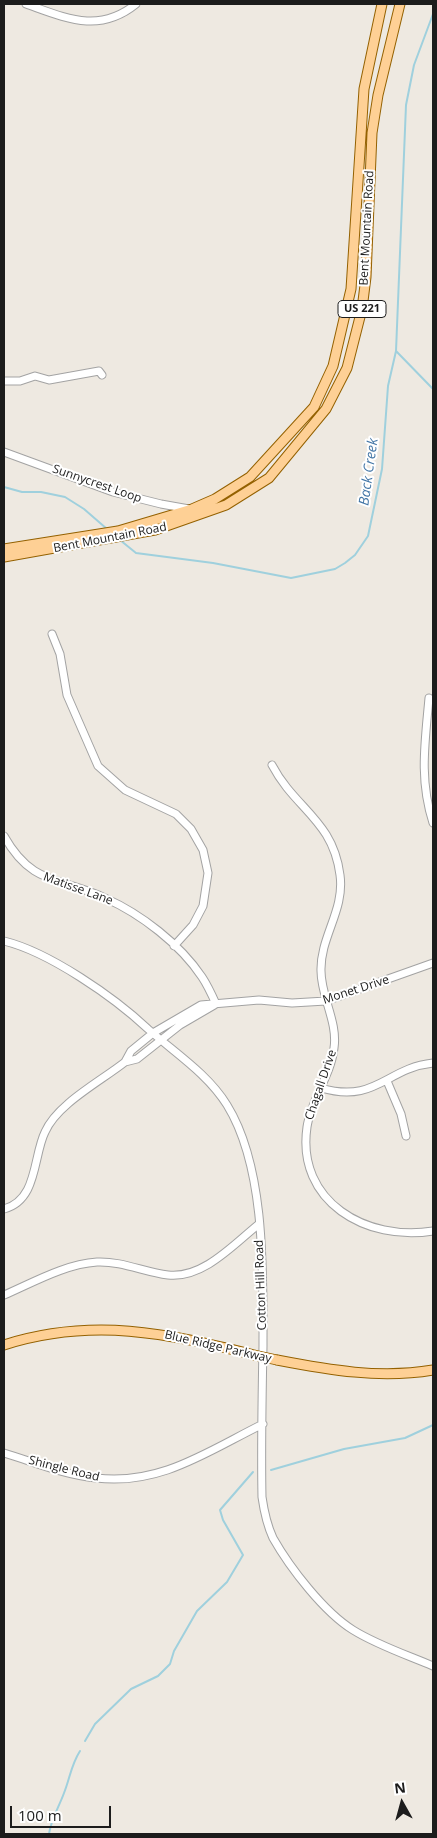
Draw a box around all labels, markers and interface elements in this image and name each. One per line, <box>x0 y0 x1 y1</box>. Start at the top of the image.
street label: Bent Mountain Road <box>357 170 377 286</box>
road number: US 221 <box>338 300 386 318</box>
water label: Back Creek <box>356 437 382 507</box>
street label: Sunnycrest Loop <box>51 462 143 506</box>
street label: Bent Mountain Road <box>52 520 168 556</box>
street label: Matisse Lane <box>41 870 115 908</box>
street label: Monet Drive <box>321 973 391 1007</box>
street label: Chagall Drive <box>302 1048 340 1122</box>
street label: Cotton Hill Road <box>252 1239 270 1331</box>
street label: Blue Ridge Parkway <box>163 1328 273 1366</box>
street label: Shingle Road <box>27 1453 101 1485</box>
text: N <box>393 1777 407 1798</box>
north arrow <box>377 1778 427 1828</box>
scale bar <box>12 1796 114 1828</box>
text: 100 m <box>18 1805 62 1825</box>

